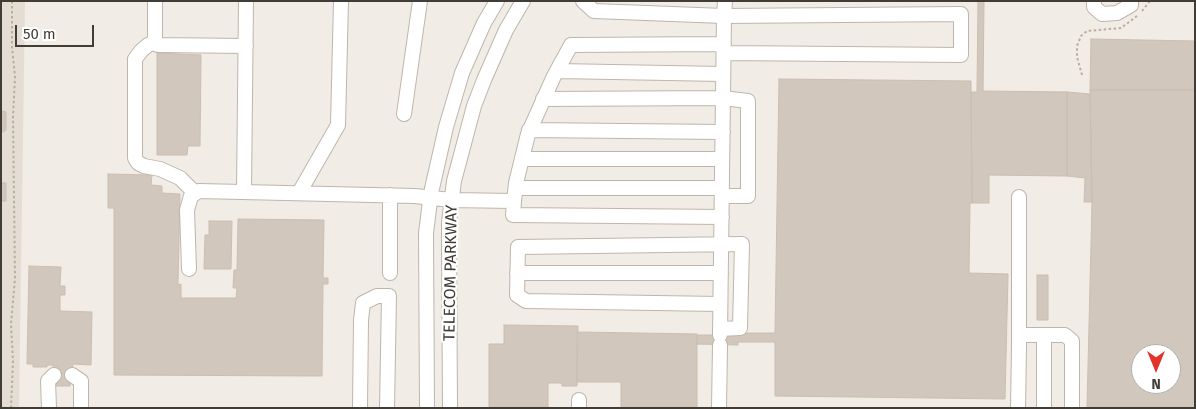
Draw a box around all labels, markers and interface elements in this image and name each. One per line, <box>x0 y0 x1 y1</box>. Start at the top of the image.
scale bar <box>18 15 96 47</box>
text: 50 m <box>23 25 56 43</box>
street label: TELECOM PARKWAY <box>440 205 462 341</box>
north arrow <box>1131 344 1181 394</box>
text: N <box>1151 375 1161 392</box>

